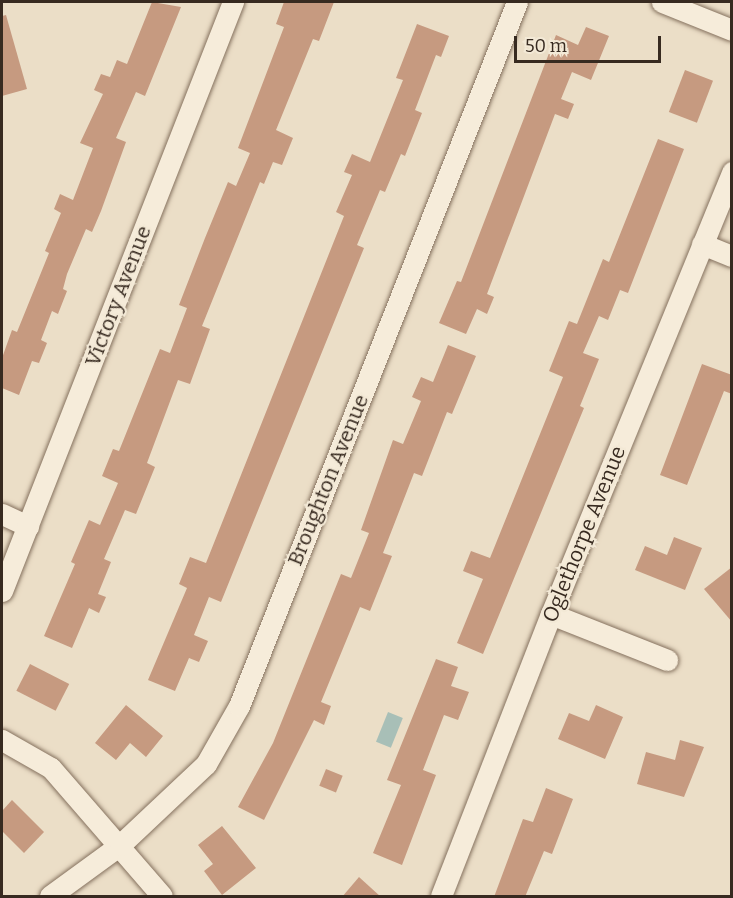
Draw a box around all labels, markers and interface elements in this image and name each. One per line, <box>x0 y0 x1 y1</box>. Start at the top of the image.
scale bar <box>517 24 664 62</box>
text: 50 m <box>525 35 567 57</box>
street label: Victory Avenue <box>80 222 156 370</box>
street label: Broughton Avenue <box>282 391 374 569</box>
street label: Oglethorpe Avenue <box>537 442 631 626</box>

